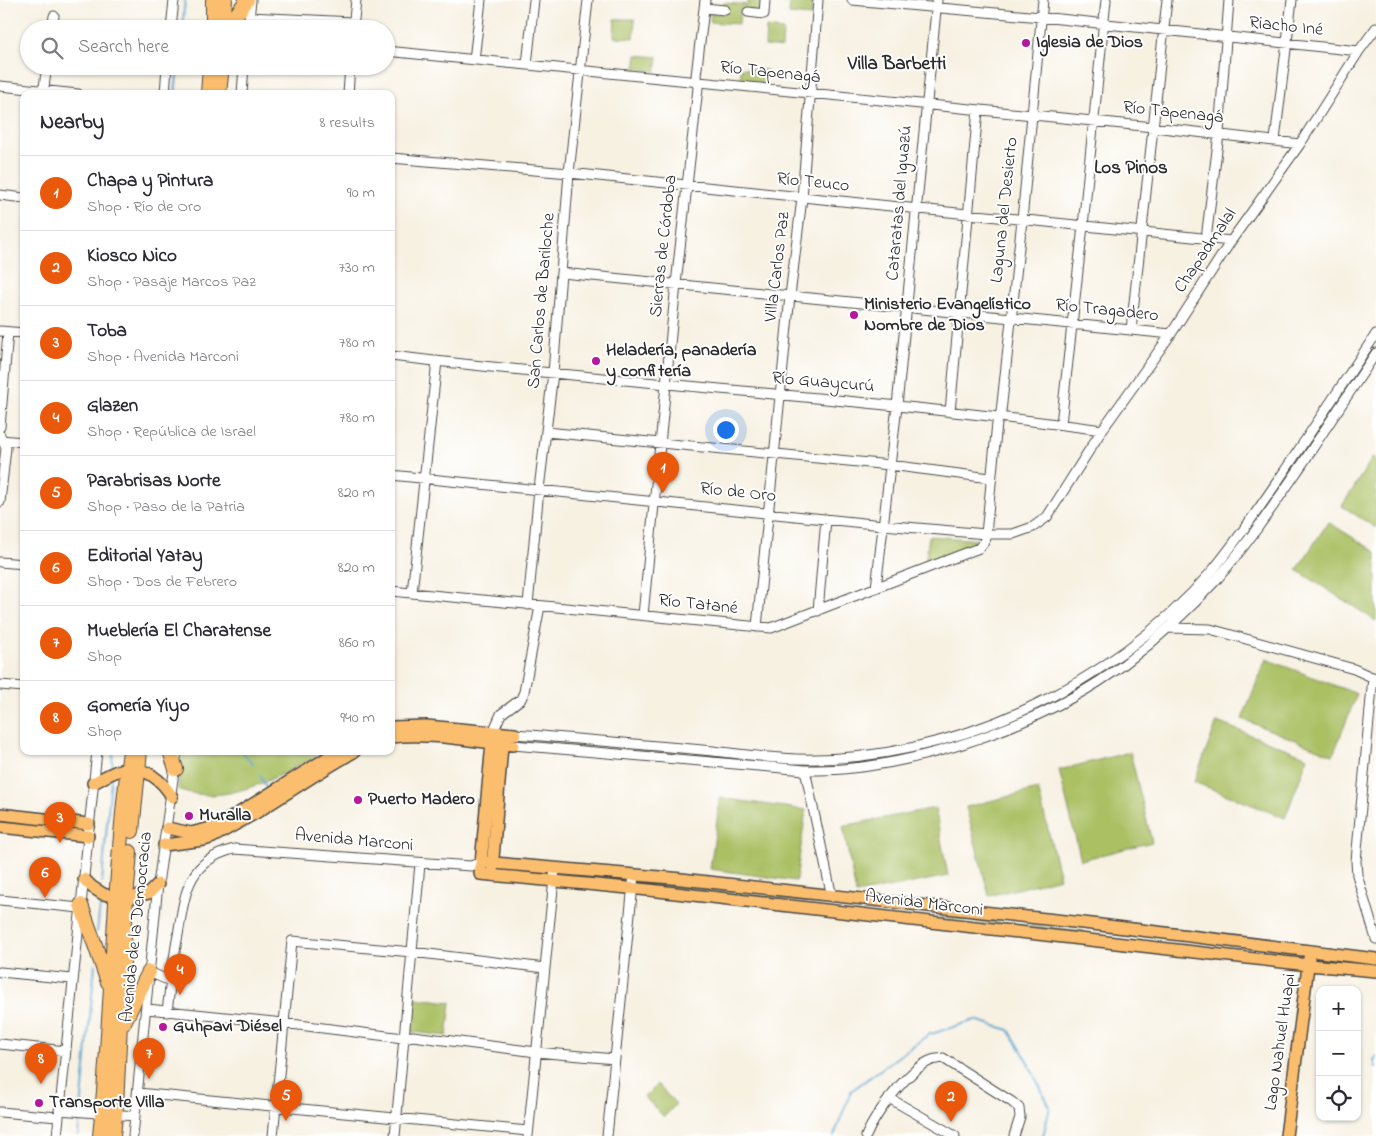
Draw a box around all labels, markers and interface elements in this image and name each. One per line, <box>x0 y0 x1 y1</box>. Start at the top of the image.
street label: Riacho Iné <box>1248 10 1325 44</box>
search box <box>20 20 395 75</box>
place label: Iglesia de Dios <box>1036 30 1143 57</box>
icon: search <box>38 34 66 62</box>
text: Search here <box>78 34 169 61</box>
marker: Iglesia de Dios <box>1020 37 1032 49</box>
district label: Villa Barbetti <box>847 51 946 78</box>
street label: Río Tapenagá <box>718 55 821 92</box>
street label: Río Tapenagá <box>1121 95 1224 132</box>
text: Nearby <box>40 108 104 138</box>
text: 8 results <box>319 111 375 135</box>
street label: Cataratas del Iguazú <box>880 124 921 282</box>
street label: Laguna del Desierto <box>984 136 1027 284</box>
district label: Los Pinos <box>1094 155 1168 182</box>
street label: Río Teuco <box>775 166 851 200</box>
text: Chapa y Pintura <box>87 168 213 195</box>
street label: Sierras de Córdoba <box>644 173 684 319</box>
text: 1 <box>53 181 59 205</box>
text: 90 m <box>347 181 375 205</box>
text: Shop · Río de Oro <box>87 195 201 219</box>
street label: Chapadmalal <box>1168 203 1244 299</box>
street label: Villa Carlos Paz <box>758 210 798 325</box>
street label: San Carlos de Bariloche <box>521 211 563 390</box>
text: Kiosco Nico <box>87 243 177 270</box>
text: 2 <box>52 256 60 280</box>
text: 730 m <box>338 256 375 280</box>
text: Shop · Pasaje Marcos Paz <box>87 270 256 294</box>
place label: Ministerio Evangelístico Nombre de Dios <box>864 292 1031 339</box>
street label: Río Tragadero <box>1054 293 1160 330</box>
marker: Ministerio Evangelístico Nombre de Dios <box>848 309 860 321</box>
text: Toba <box>87 318 127 345</box>
text: 3 <box>53 331 59 355</box>
text: 780 m <box>339 331 375 355</box>
place label: Heladería, panadería y confitería <box>606 338 757 386</box>
text: Shop · Avenida Marconi <box>87 345 239 369</box>
marker: Heladería, panadería y confitería <box>590 355 602 367</box>
street label: Río Guaycurú <box>771 366 875 400</box>
text: Glazen <box>87 393 138 420</box>
text: 4 <box>53 406 59 430</box>
text: 780 m <box>339 406 375 430</box>
your location <box>713 417 739 443</box>
text: Shop · República de Israel <box>87 420 256 444</box>
pin: 1 <box>647 452 679 493</box>
text: Parabrisas Norte <box>87 468 220 495</box>
street label: Río de Oro <box>699 476 777 510</box>
text: 5 <box>51 481 61 505</box>
text: 820 m <box>338 481 375 505</box>
text: Shop · Paso de la Patria <box>87 495 245 519</box>
text: Editorial Yatay <box>87 543 203 570</box>
text: 6 <box>52 556 60 580</box>
text: 820 m <box>338 556 375 580</box>
text: Shop · Dos de Febrero <box>87 570 237 594</box>
street label: Río Tatané <box>657 588 740 622</box>
text: Mueblería El Charatense <box>87 618 271 645</box>
text: 7 <box>53 631 59 655</box>
text: 860 m <box>339 631 375 655</box>
text: Shop <box>87 645 122 669</box>
text: Gomería Yiyo <box>87 693 190 720</box>
text: 8 <box>53 706 59 730</box>
text: 940 m <box>340 706 375 730</box>
text: Shop <box>87 720 122 744</box>
place label: Puerto Madero <box>368 787 475 813</box>
marker: Puerto Madero <box>352 794 364 806</box>
pin: 3 <box>44 802 76 843</box>
place label: Muralla <box>199 803 252 829</box>
marker: Muralla <box>183 810 195 822</box>
street label: Avenida Marconi <box>294 823 414 859</box>
street label: Avenida de la Democracia <box>114 830 160 1024</box>
pin: 6 <box>29 857 61 898</box>
street label: Avenida Marconi <box>863 884 985 924</box>
pin: 4 <box>164 954 196 995</box>
street label: Lago Nahuel Huapi <box>1259 972 1304 1112</box>
map controls <box>1316 986 1361 1121</box>
button: + <box>1316 986 1361 1031</box>
place label: Guhpavi Diésel <box>173 1014 282 1040</box>
marker: Guhpavi Diésel <box>157 1021 169 1033</box>
button: − <box>1316 1031 1361 1076</box>
pin: 7 <box>133 1038 165 1079</box>
pin: 8 <box>25 1043 57 1084</box>
button: locate <box>1316 1076 1361 1121</box>
pin: 5 <box>270 1080 302 1121</box>
pin: 2 <box>935 1081 967 1122</box>
place label: Transporte Villa <box>49 1090 165 1116</box>
marker: Transporte Villa <box>33 1097 45 1109</box>

